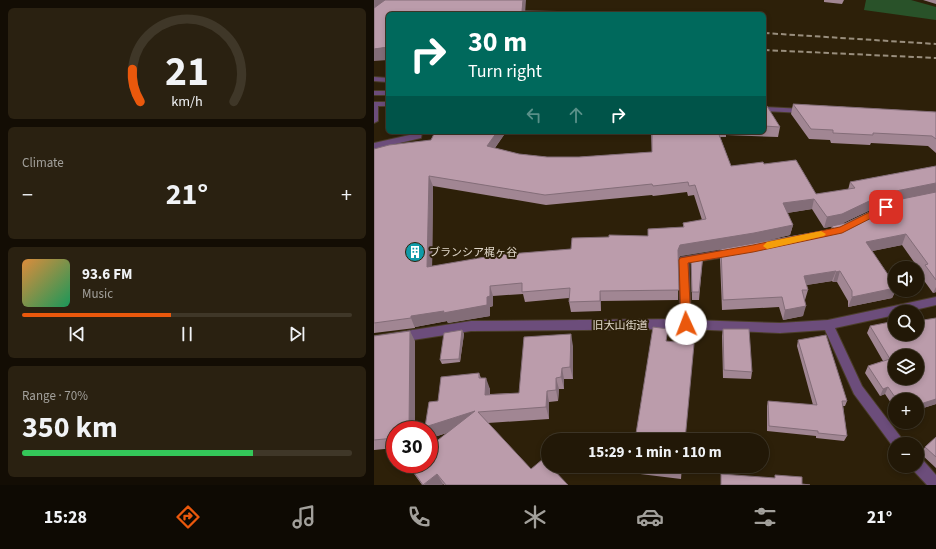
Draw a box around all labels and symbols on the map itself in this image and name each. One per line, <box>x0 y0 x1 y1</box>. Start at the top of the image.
pin <box>869 190 903 224</box>
building icon: ブランシア梶ヶ谷 <box>404 241 426 263</box>
place label: ブランシア梶ヶ谷 <box>429 245 517 260</box>
position arrow <box>665 303 707 345</box>
street label: 旧大山街道 <box>593 318 648 333</box>
speed limit sign: 30 <box>386 421 438 473</box>

